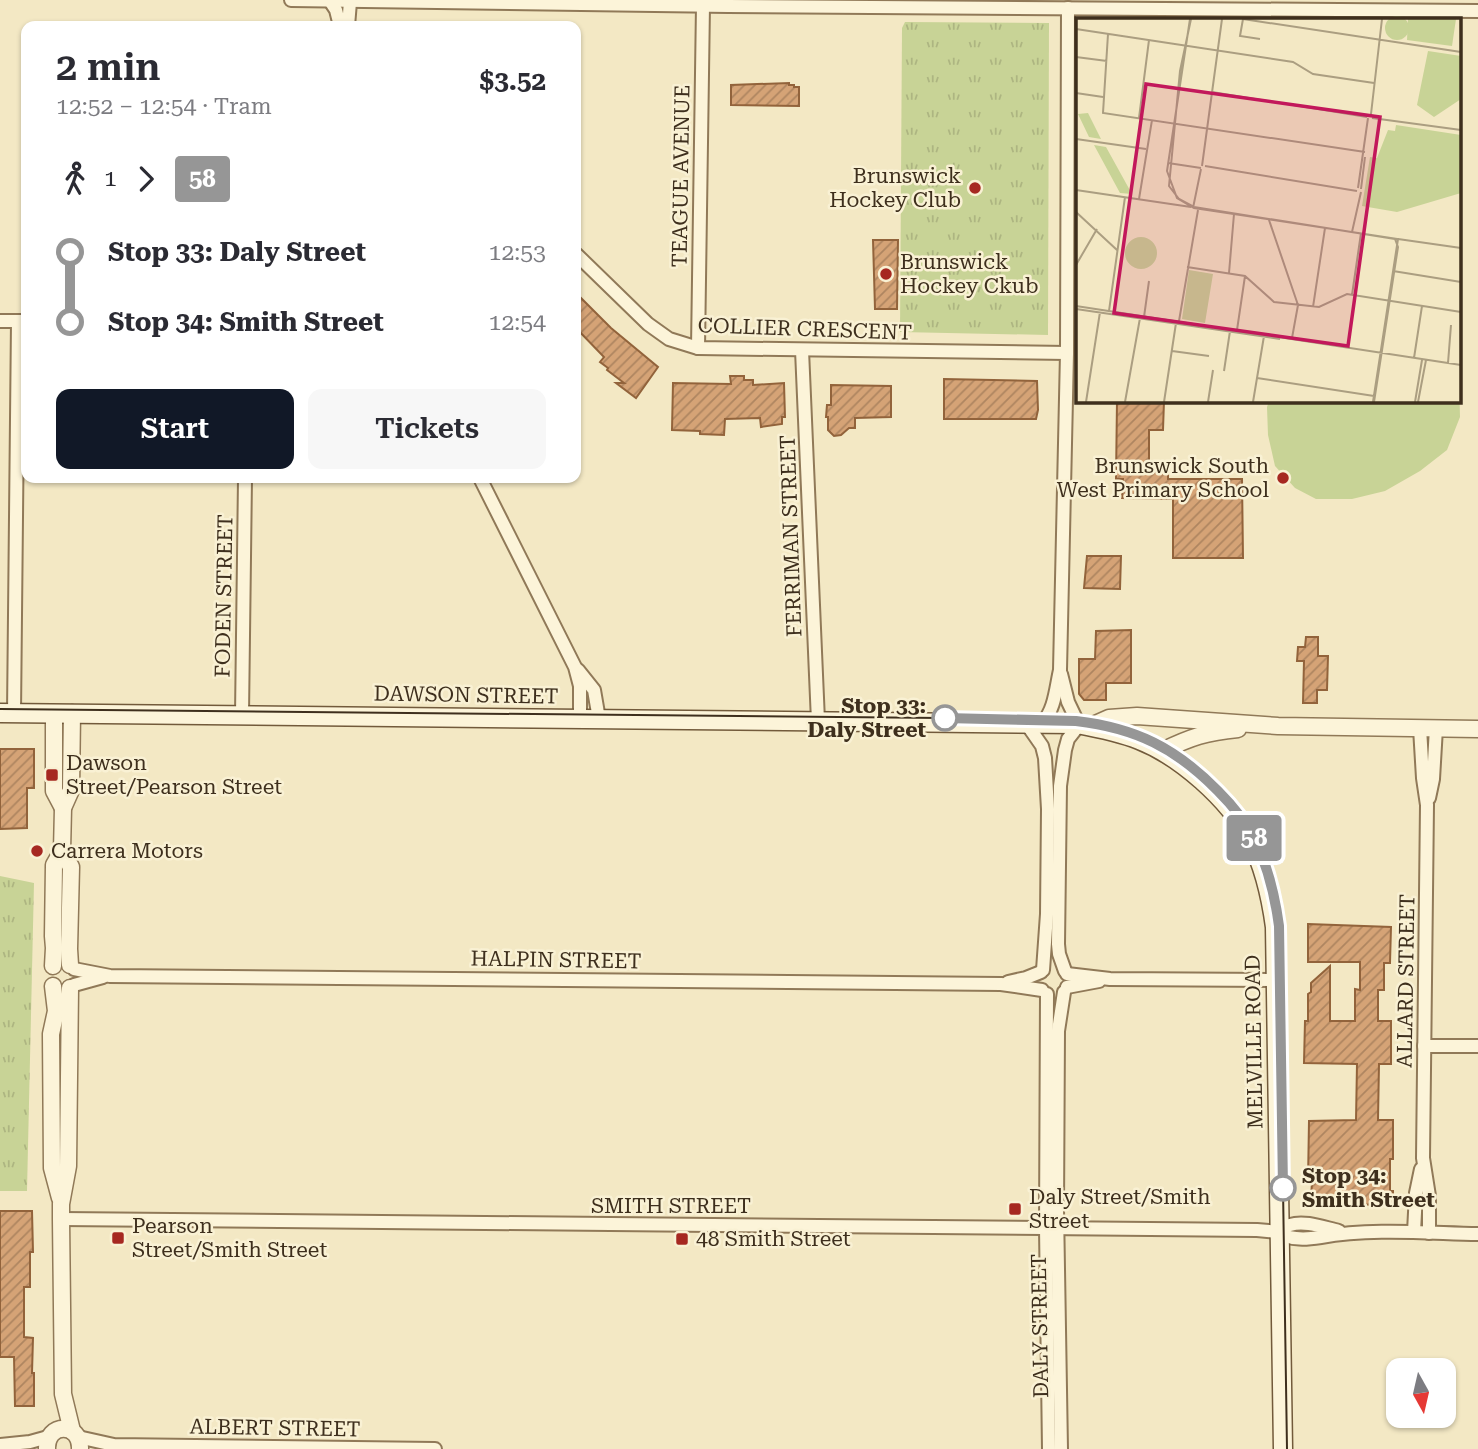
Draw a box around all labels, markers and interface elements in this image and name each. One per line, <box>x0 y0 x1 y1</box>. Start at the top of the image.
inset map <box>1076 18 1460 402</box>
text: 2 min <box>56 45 161 89</box>
text: $3.52 <box>480 66 546 96</box>
street label: TEAGUE AVENUE <box>667 84 695 268</box>
text: 12:52 – 12:54 · Tram <box>56 93 272 120</box>
icon: walk <box>56 160 94 198</box>
icon: forward <box>127 160 165 198</box>
place label: Brunswick Hockey Club <box>829 164 961 212</box>
text: 1 <box>104 165 117 192</box>
text: 58 <box>189 165 216 193</box>
marker: Brunswick Hockey Club <box>967 180 983 196</box>
text: Stop 33: Daly Street <box>108 237 366 267</box>
text: 12:53 <box>489 239 546 266</box>
place label: Brunswick Hockey Ckub <box>900 250 1038 298</box>
marker: Brunswick Hockey Ckub <box>878 266 894 282</box>
text: Stop 34: Smith Street <box>108 307 384 337</box>
text: 12:54 <box>489 309 546 336</box>
street label: COLLIER CRESCENT <box>697 313 913 345</box>
button: Start <box>56 389 294 469</box>
button: Tickets <box>308 389 546 469</box>
street label: FERRIMAN STREET <box>775 435 807 637</box>
place label: Brunswick South West Primary School <box>1057 454 1269 502</box>
marker: Brunswick South West Primary School <box>1275 470 1291 486</box>
street label: FODEN STREET <box>211 514 237 678</box>
street label: DAWSON STREET <box>373 681 559 709</box>
place label: Stop 33: Daly Street <box>808 694 926 742</box>
marker: Stop 33: Daly Street <box>932 705 958 731</box>
place label: Dawson Street/Pearson Street <box>66 751 282 799</box>
marker: Dawson Street/Pearson Street <box>44 767 60 783</box>
line badge: 58 <box>1222 815 1286 861</box>
text: 58 <box>1241 824 1267 852</box>
place label: Carrera Motors <box>51 839 203 863</box>
marker: Carrera Motors <box>29 843 45 859</box>
street label: ALLARD STREET <box>1392 894 1420 1068</box>
street label: HALPIN STREET <box>470 947 642 973</box>
street label: MELVILLE ROAD <box>1240 955 1268 1129</box>
place label: Stop 34: Smith Street <box>1302 1164 1435 1212</box>
marker: Stop 34: Smith Street <box>1270 1175 1296 1201</box>
place label: Daly Street/Smith Street <box>1029 1185 1211 1233</box>
street label: SMITH STREET <box>591 1194 751 1218</box>
marker: Daly Street/Smith Street <box>1007 1201 1023 1217</box>
place label: Pearson Street/Smith Street <box>132 1214 327 1262</box>
place label: 48 Smith Street <box>696 1227 851 1251</box>
marker: Pearson Street/Smith Street <box>110 1230 126 1246</box>
marker: 48 Smith Street <box>674 1231 690 1247</box>
street label: DALY STREET <box>1027 1254 1053 1398</box>
north arrow <box>1386 1358 1456 1428</box>
map controls <box>1386 1358 1456 1428</box>
street label: ALBERT STREET <box>189 1415 361 1441</box>

